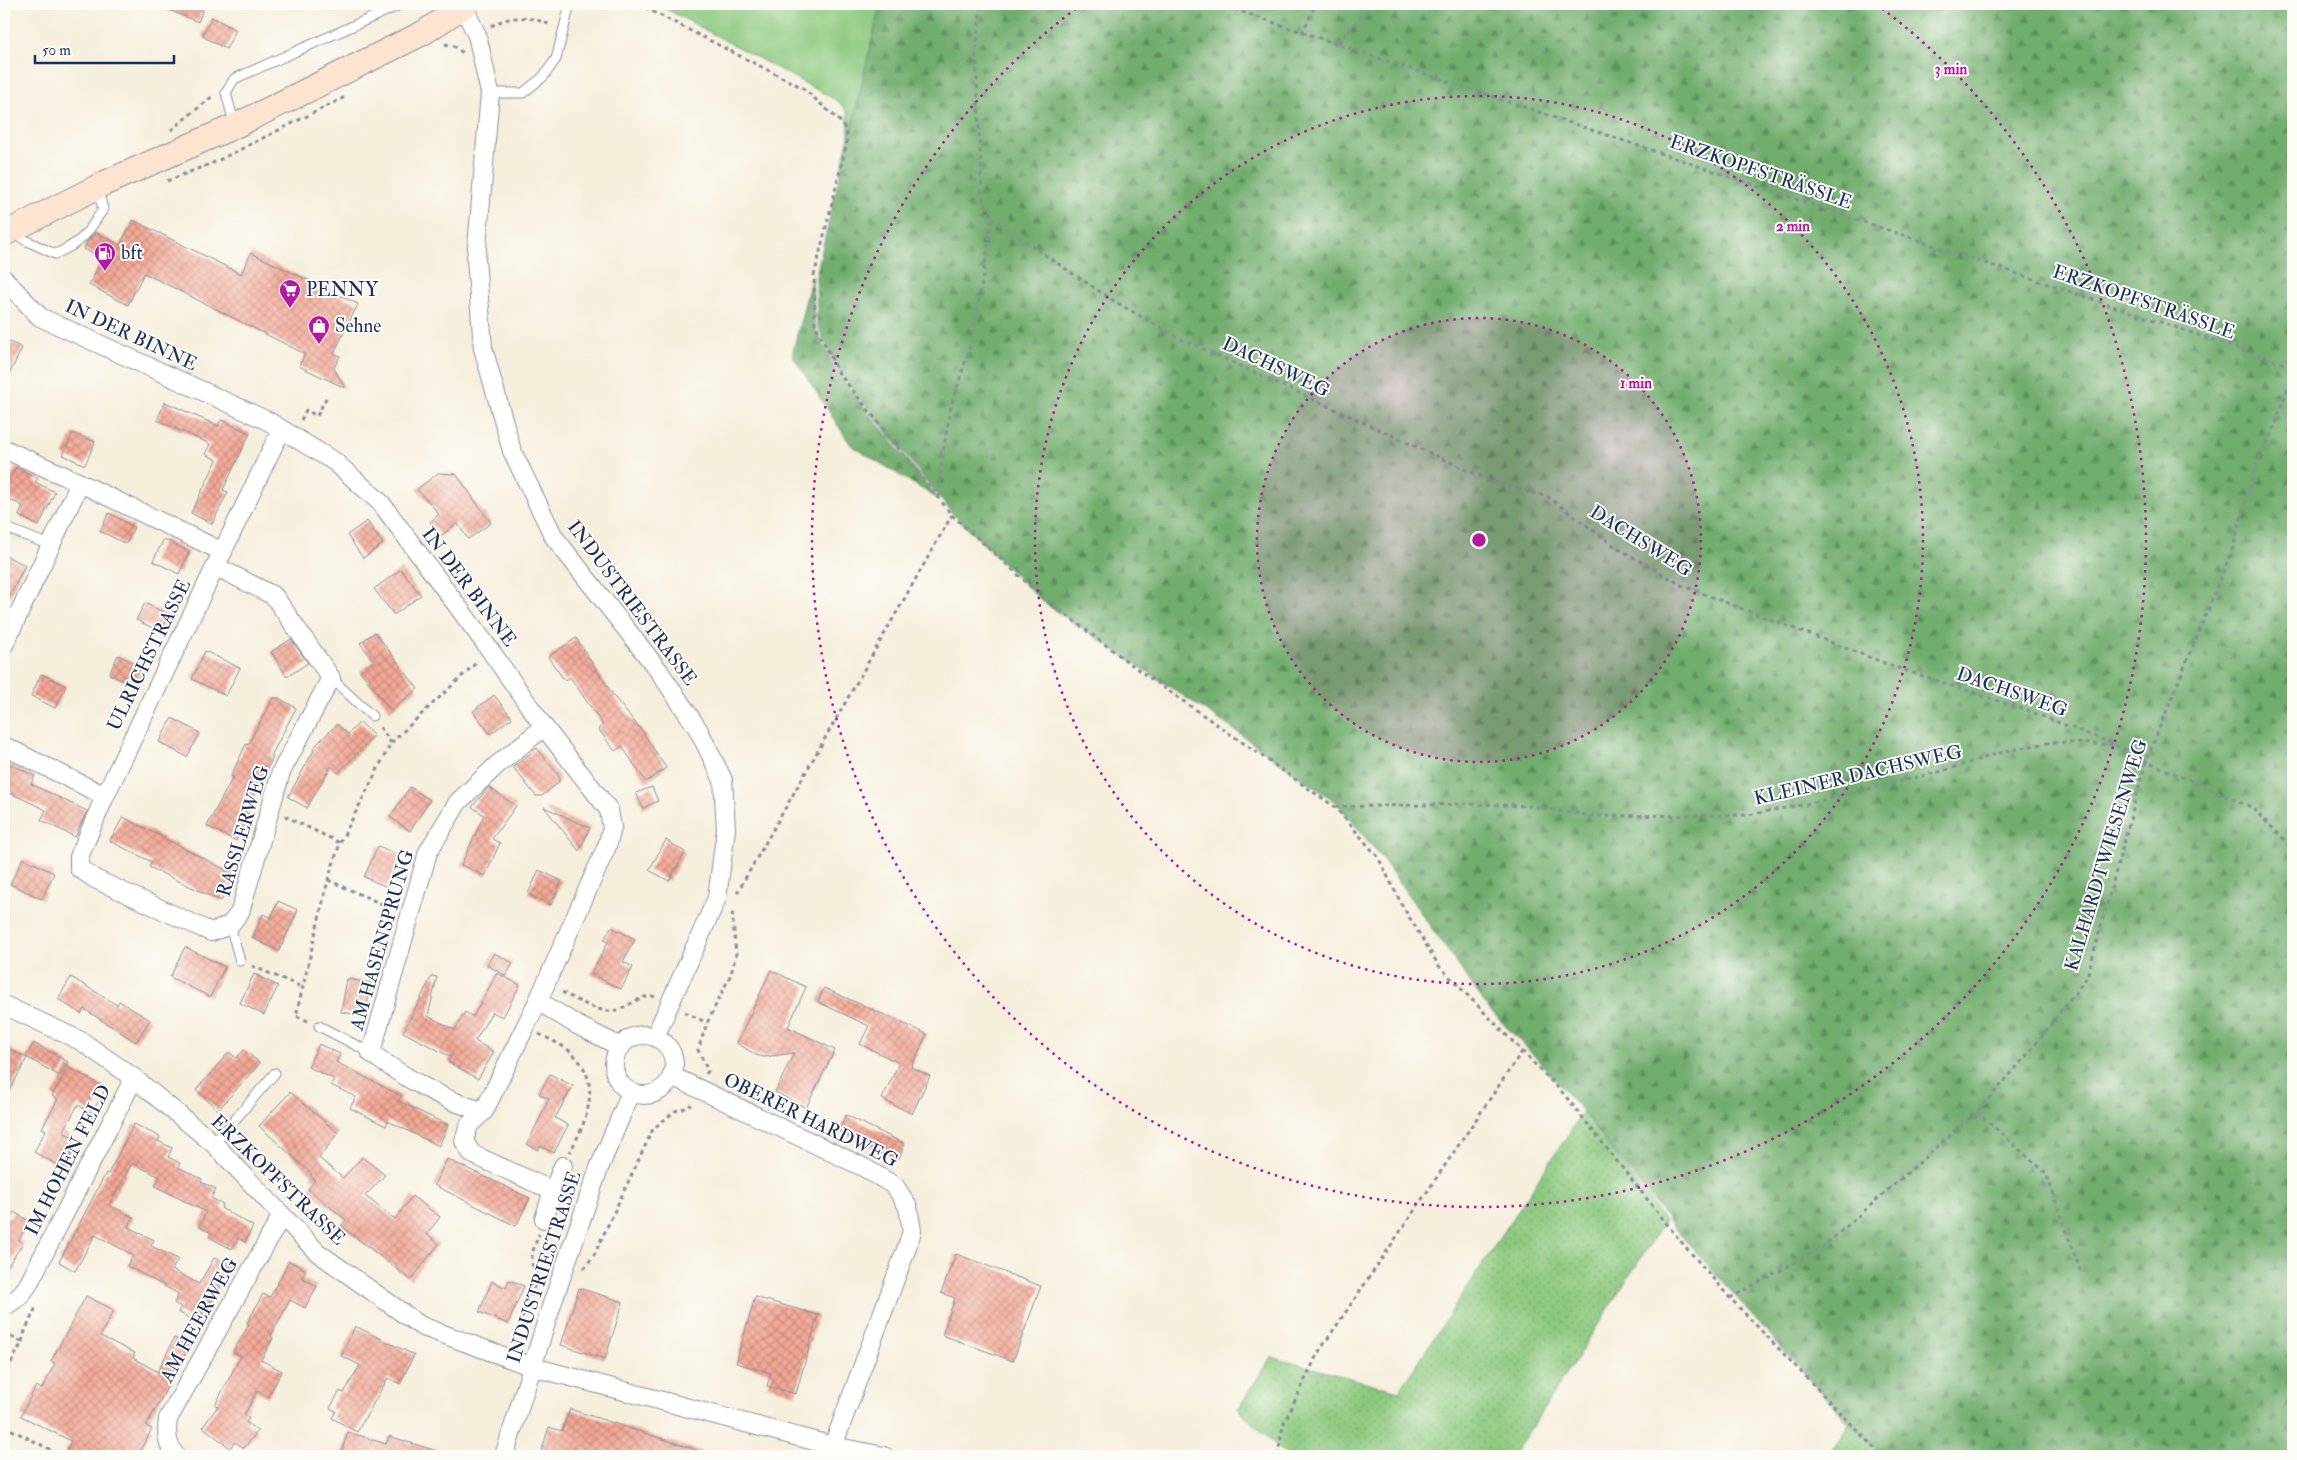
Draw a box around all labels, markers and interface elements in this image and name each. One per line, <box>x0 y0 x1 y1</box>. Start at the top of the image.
scale bar <box>35 32 174 64</box>
text: 50 m <box>42 41 71 60</box>
text: 3 min <box>1935 60 1967 79</box>
street label: ERZKOPFSTRÄSSLE <box>1667 129 1856 215</box>
text: 2 min <box>1776 217 1810 236</box>
fuel station icon: bft <box>93 241 117 272</box>
place label: bft <box>121 241 143 265</box>
street label: ERZKOPFSTRÄSSLE <box>2050 259 2239 345</box>
supermarket icon: PENNY <box>278 278 302 309</box>
place label: PENNY <box>306 278 379 302</box>
street label: IN DER BINNE <box>61 294 201 376</box>
shop icon: Sehne <box>307 314 331 345</box>
place label: Sehne <box>335 314 381 338</box>
street label: DACHSWEG <box>1218 332 1334 402</box>
text: 1 min <box>1620 374 1652 393</box>
street label: DACHSWEG <box>1585 500 1697 582</box>
street label: INDUSTRIESTRASSE <box>562 516 702 691</box>
street label: IN DER BINNE <box>416 523 522 652</box>
centre of rings <box>1470 531 1488 549</box>
street label: ULRICHSTRASSE <box>102 575 196 735</box>
street label: DACHSWEG <box>1953 662 2071 722</box>
street label: KALHARDTWIESENWEG <box>2059 736 2153 974</box>
street label: KLEINER DACHSWEG <box>1752 739 1964 811</box>
street label: RASSLERWEG <box>212 762 274 900</box>
street label: AM HASENSPRUNG <box>344 847 419 1034</box>
street label: OBERER HARDWEG <box>720 1067 902 1173</box>
street label: IM HOHEN FELD <box>20 1081 116 1239</box>
street label: ERZKOPFSTRASSE <box>206 1110 350 1251</box>
street label: INDUSTRIESTRASSE <box>502 1168 587 1366</box>
street label: AM HEERWEG <box>154 1253 243 1388</box>

